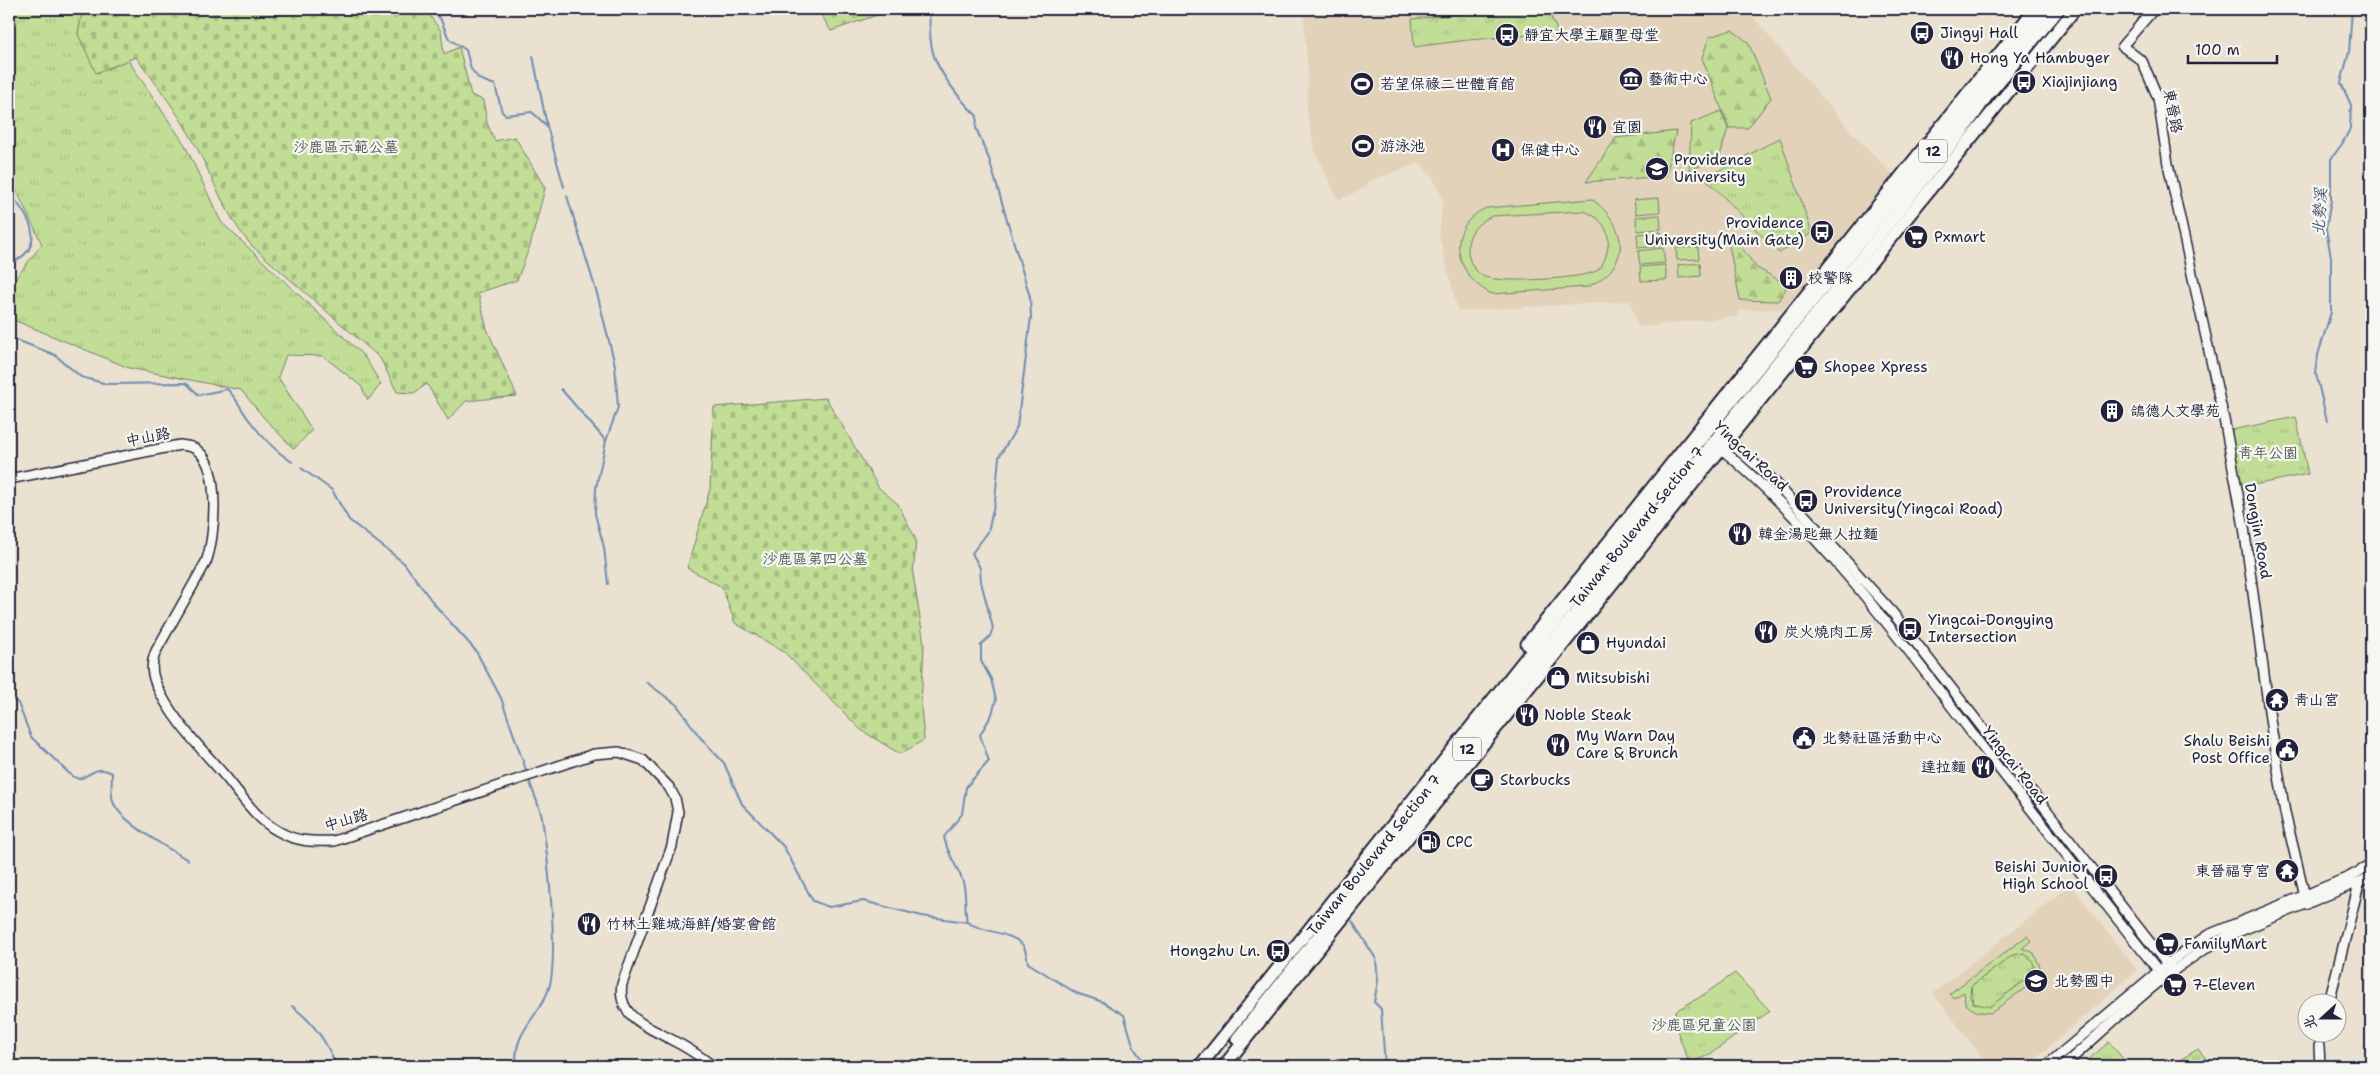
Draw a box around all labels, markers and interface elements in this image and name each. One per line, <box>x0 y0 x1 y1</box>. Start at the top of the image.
bus stop icon: Jingyi Hall <box>1909 20 1935 46</box>
bus stop icon: 靜宜大學主顧聖母堂 <box>1494 22 1520 48</box>
place label: Jingyi Hall <box>1940 23 2019 43</box>
place label: 靜宜大學主顧聖母堂 <box>1524 25 1659 45</box>
scale bar <box>2188 32 2276 64</box>
text: 100 m <box>2195 40 2240 60</box>
restaurant icon: Hong Ya Hambuger <box>1939 45 1965 71</box>
place label: Hong Ya Hambuger <box>1970 48 2110 68</box>
museum icon: 藝術中心 <box>1618 66 1644 92</box>
place label: 藝術中心 <box>1648 69 1708 89</box>
bus stop icon: Xiajinjiang <box>2011 69 2037 95</box>
sports icon: 若望保祿二世體育館 <box>1349 71 1375 97</box>
place label: Xiajinjiang <box>2042 72 2117 92</box>
place label: 若望保祿二世體育館 <box>1380 74 1515 94</box>
street label: 東晉路 <box>2159 87 2187 135</box>
restaurant icon: 宜園 <box>1582 114 1608 140</box>
place label: 宜園 <box>1612 117 1642 137</box>
sports icon: 游泳池 <box>1350 133 1376 159</box>
place label: 游泳池 <box>1380 136 1425 156</box>
park label: 沙鹿區示範公墓 <box>293 137 399 157</box>
hospital icon: 保健中心 <box>1490 137 1516 163</box>
place label: 保健中心 <box>1520 140 1580 160</box>
road number: 12 <box>1919 140 1947 162</box>
place label: Providence University <box>1674 150 1752 187</box>
school or university icon: Providence University <box>1644 156 1670 182</box>
water label: 北勢溪 <box>2308 187 2331 237</box>
place label: Providence University(Main Gate) <box>1645 213 1804 250</box>
bus stop icon: Providence University(Main Gate) <box>1809 219 1835 245</box>
supermarket icon: Pxmart <box>1903 224 1929 250</box>
place label: Pxmart <box>1934 227 1986 247</box>
building icon: 校警隊 <box>1778 265 1804 291</box>
place label: 校警隊 <box>1808 268 1853 288</box>
supermarket icon: Shopee Xpress <box>1793 354 1819 380</box>
place label: Shopee Xpress <box>1824 357 1928 377</box>
building icon: 鴿德人文學苑 <box>2099 398 2125 424</box>
place label: 鴿德人文學苑 <box>2130 401 2220 421</box>
street label: Yingcai Road <box>1709 416 1793 496</box>
street label: 中山路 <box>124 423 172 451</box>
street label: Taiwan Boulevard Section 7 <box>1566 442 1708 612</box>
park label: 青年公園 <box>2238 443 2298 463</box>
street label: Dongjin Road <box>2240 481 2276 581</box>
place label: Providence University(Yingcai Road) <box>1824 482 2003 519</box>
bus stop icon: Providence University(Yingcai Road) <box>1793 488 1819 514</box>
restaurant icon: 韓金湯匙無人拉麵 <box>1727 521 1753 547</box>
place label: 韓金湯匙無人拉麵 <box>1758 524 1878 544</box>
park label: 沙鹿區第四公墓 <box>762 549 868 569</box>
place label: Yingcai-Dongying Intersection <box>1928 610 2054 647</box>
bus stop icon: Yingcai-Dongying Intersection <box>1897 616 1923 642</box>
restaurant icon: 炭火燒肉工房 <box>1753 619 1779 645</box>
place label: 炭火燒肉工房 <box>1784 622 1874 642</box>
shop icon: Hyundai <box>1575 630 1601 656</box>
place label: Hyundai <box>1606 633 1666 653</box>
shop icon: Mitsubishi <box>1545 665 1571 691</box>
place label: Mitsubishi <box>1576 668 1650 688</box>
temple icon: 青山宮 <box>2264 687 2290 713</box>
place label: 青山宮 <box>2294 690 2339 710</box>
restaurant icon: Noble Steak <box>1514 702 1540 728</box>
place label: Noble Steak <box>1544 705 1632 725</box>
street label: Yingcai Road <box>1978 721 2052 809</box>
public building icon: 北勢社區活動中心 <box>1791 725 1817 751</box>
place label: My Warn Day Care & Brunch <box>1576 726 1678 763</box>
place label: 北勢社區活動中心 <box>1822 728 1942 748</box>
place label: Shalu Beishi Post Office <box>2184 731 2270 768</box>
restaurant icon: My Warn Day Care & Brunch <box>1545 732 1571 758</box>
public building icon: Shalu Beishi Post Office <box>2274 737 2300 763</box>
road number: 12 <box>1453 738 1481 761</box>
restaurant icon: 達拉麵 <box>1970 754 1996 780</box>
place label: 達拉麵 <box>1921 757 1966 777</box>
cafe icon: Starbucks <box>1469 767 1495 793</box>
street label: Taiwan Boulevard Section 7 <box>1303 770 1445 940</box>
place label: Starbucks <box>1500 770 1571 790</box>
street label: 中山路 <box>322 804 370 836</box>
fuel station icon: CPC <box>1416 829 1442 855</box>
place label: CPC <box>1446 832 1473 852</box>
place label: Beishi Junior High School <box>1995 857 2088 894</box>
temple icon: 東晉福亨宮 <box>2274 858 2300 884</box>
place label: 東晉福亨宮 <box>2195 861 2270 881</box>
bus stop icon: Beishi Junior High School <box>2093 863 2119 889</box>
restaurant icon: 竹林土雞城海鮮/婚宴會館 <box>576 911 602 937</box>
place label: 竹林土雞城海鮮/婚宴會館 <box>606 914 776 934</box>
supermarket icon: FamilyMart <box>2154 931 2180 957</box>
place label: FamilyMart <box>2184 934 2267 954</box>
bus stop icon: Hongzhu Ln. <box>1265 938 1291 964</box>
place label: Hongzhu Ln. <box>1170 941 1260 961</box>
school or university icon: 北勢國中 <box>2023 968 2049 994</box>
place label: 北勢國中 <box>2054 971 2114 991</box>
supermarket icon: 7-Eleven <box>2162 972 2188 998</box>
place label: 7-Eleven <box>2192 975 2255 995</box>
north arrow <box>2298 992 2348 1042</box>
text: 北 <box>2299 1013 2321 1032</box>
park label: 沙鹿區兒童公園 <box>1651 1015 1757 1035</box>

